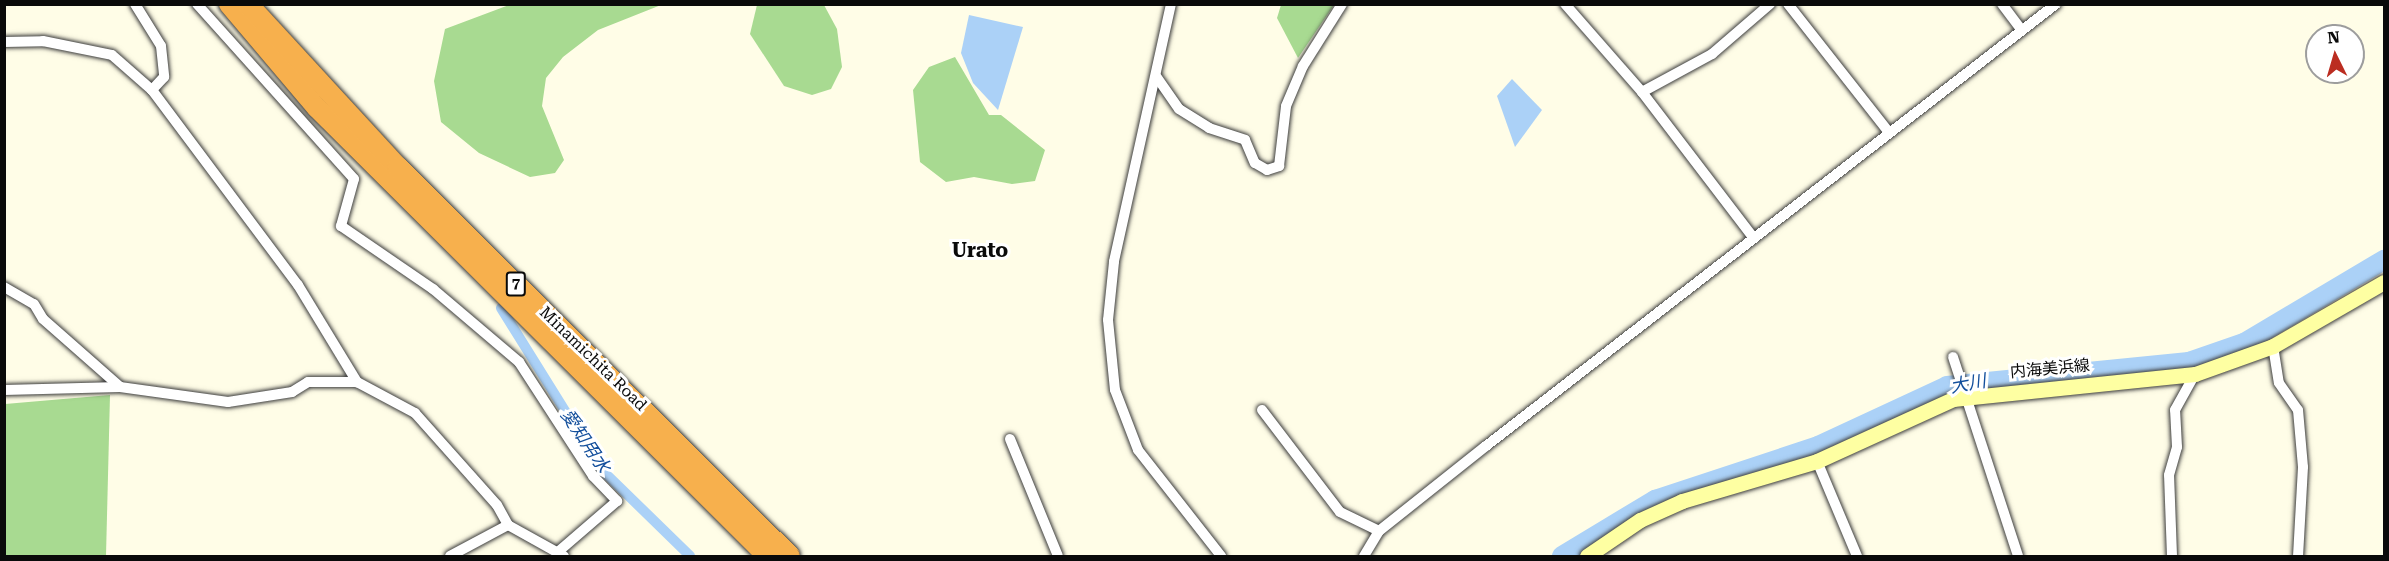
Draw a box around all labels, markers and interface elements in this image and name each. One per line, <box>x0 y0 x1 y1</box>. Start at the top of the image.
north arrow <box>2305 24 2365 84</box>
text: N <box>2327 28 2341 48</box>
district label: Urato <box>952 238 1008 262</box>
road number: 7 <box>506 272 526 296</box>
street label: Minamichita Road <box>535 303 651 415</box>
street label: 内海美浜線 <box>2009 356 2091 382</box>
water label: 大川 <box>1948 370 1988 398</box>
water label: 愛知用水 <box>556 405 614 477</box>

